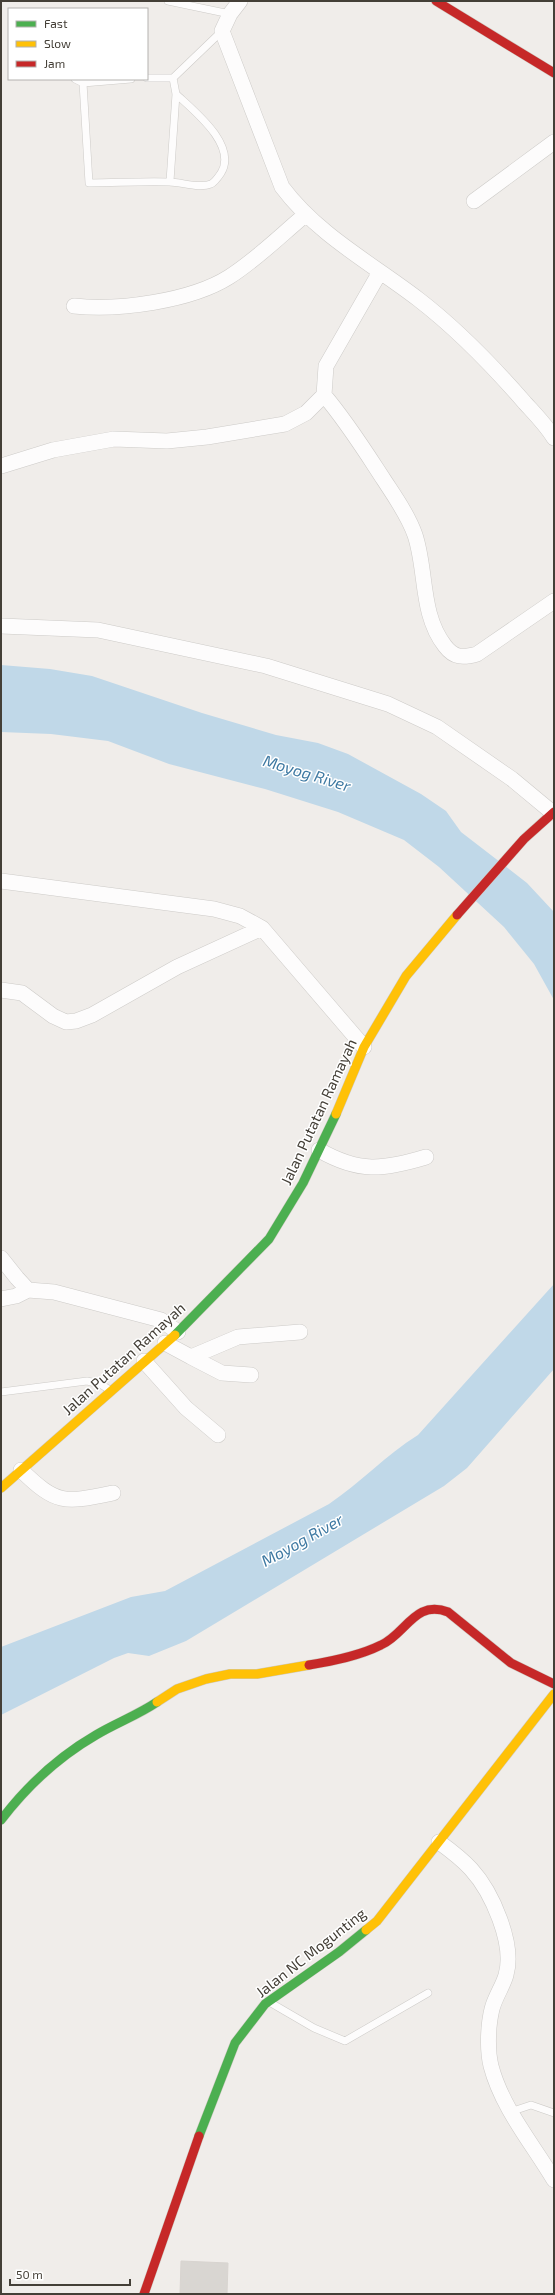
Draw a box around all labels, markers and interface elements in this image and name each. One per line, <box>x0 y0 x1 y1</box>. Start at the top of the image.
legend <box>8 8 148 80</box>
text: Fast <box>44 16 68 30</box>
text: Slow <box>44 36 71 50</box>
text: Jam <box>44 56 65 70</box>
water label: Moyog River <box>261 750 354 796</box>
street label: Jalan Putatan Ramayah <box>276 1036 360 1187</box>
street label: Jalan Putatan Ramayah <box>58 1298 188 1418</box>
water label: Moyog River <box>258 1509 347 1571</box>
street label: Jalan NC Mogunting <box>252 1903 369 2001</box>
scale bar <box>10 2261 130 2287</box>
text: 50 m <box>16 2267 43 2281</box>

